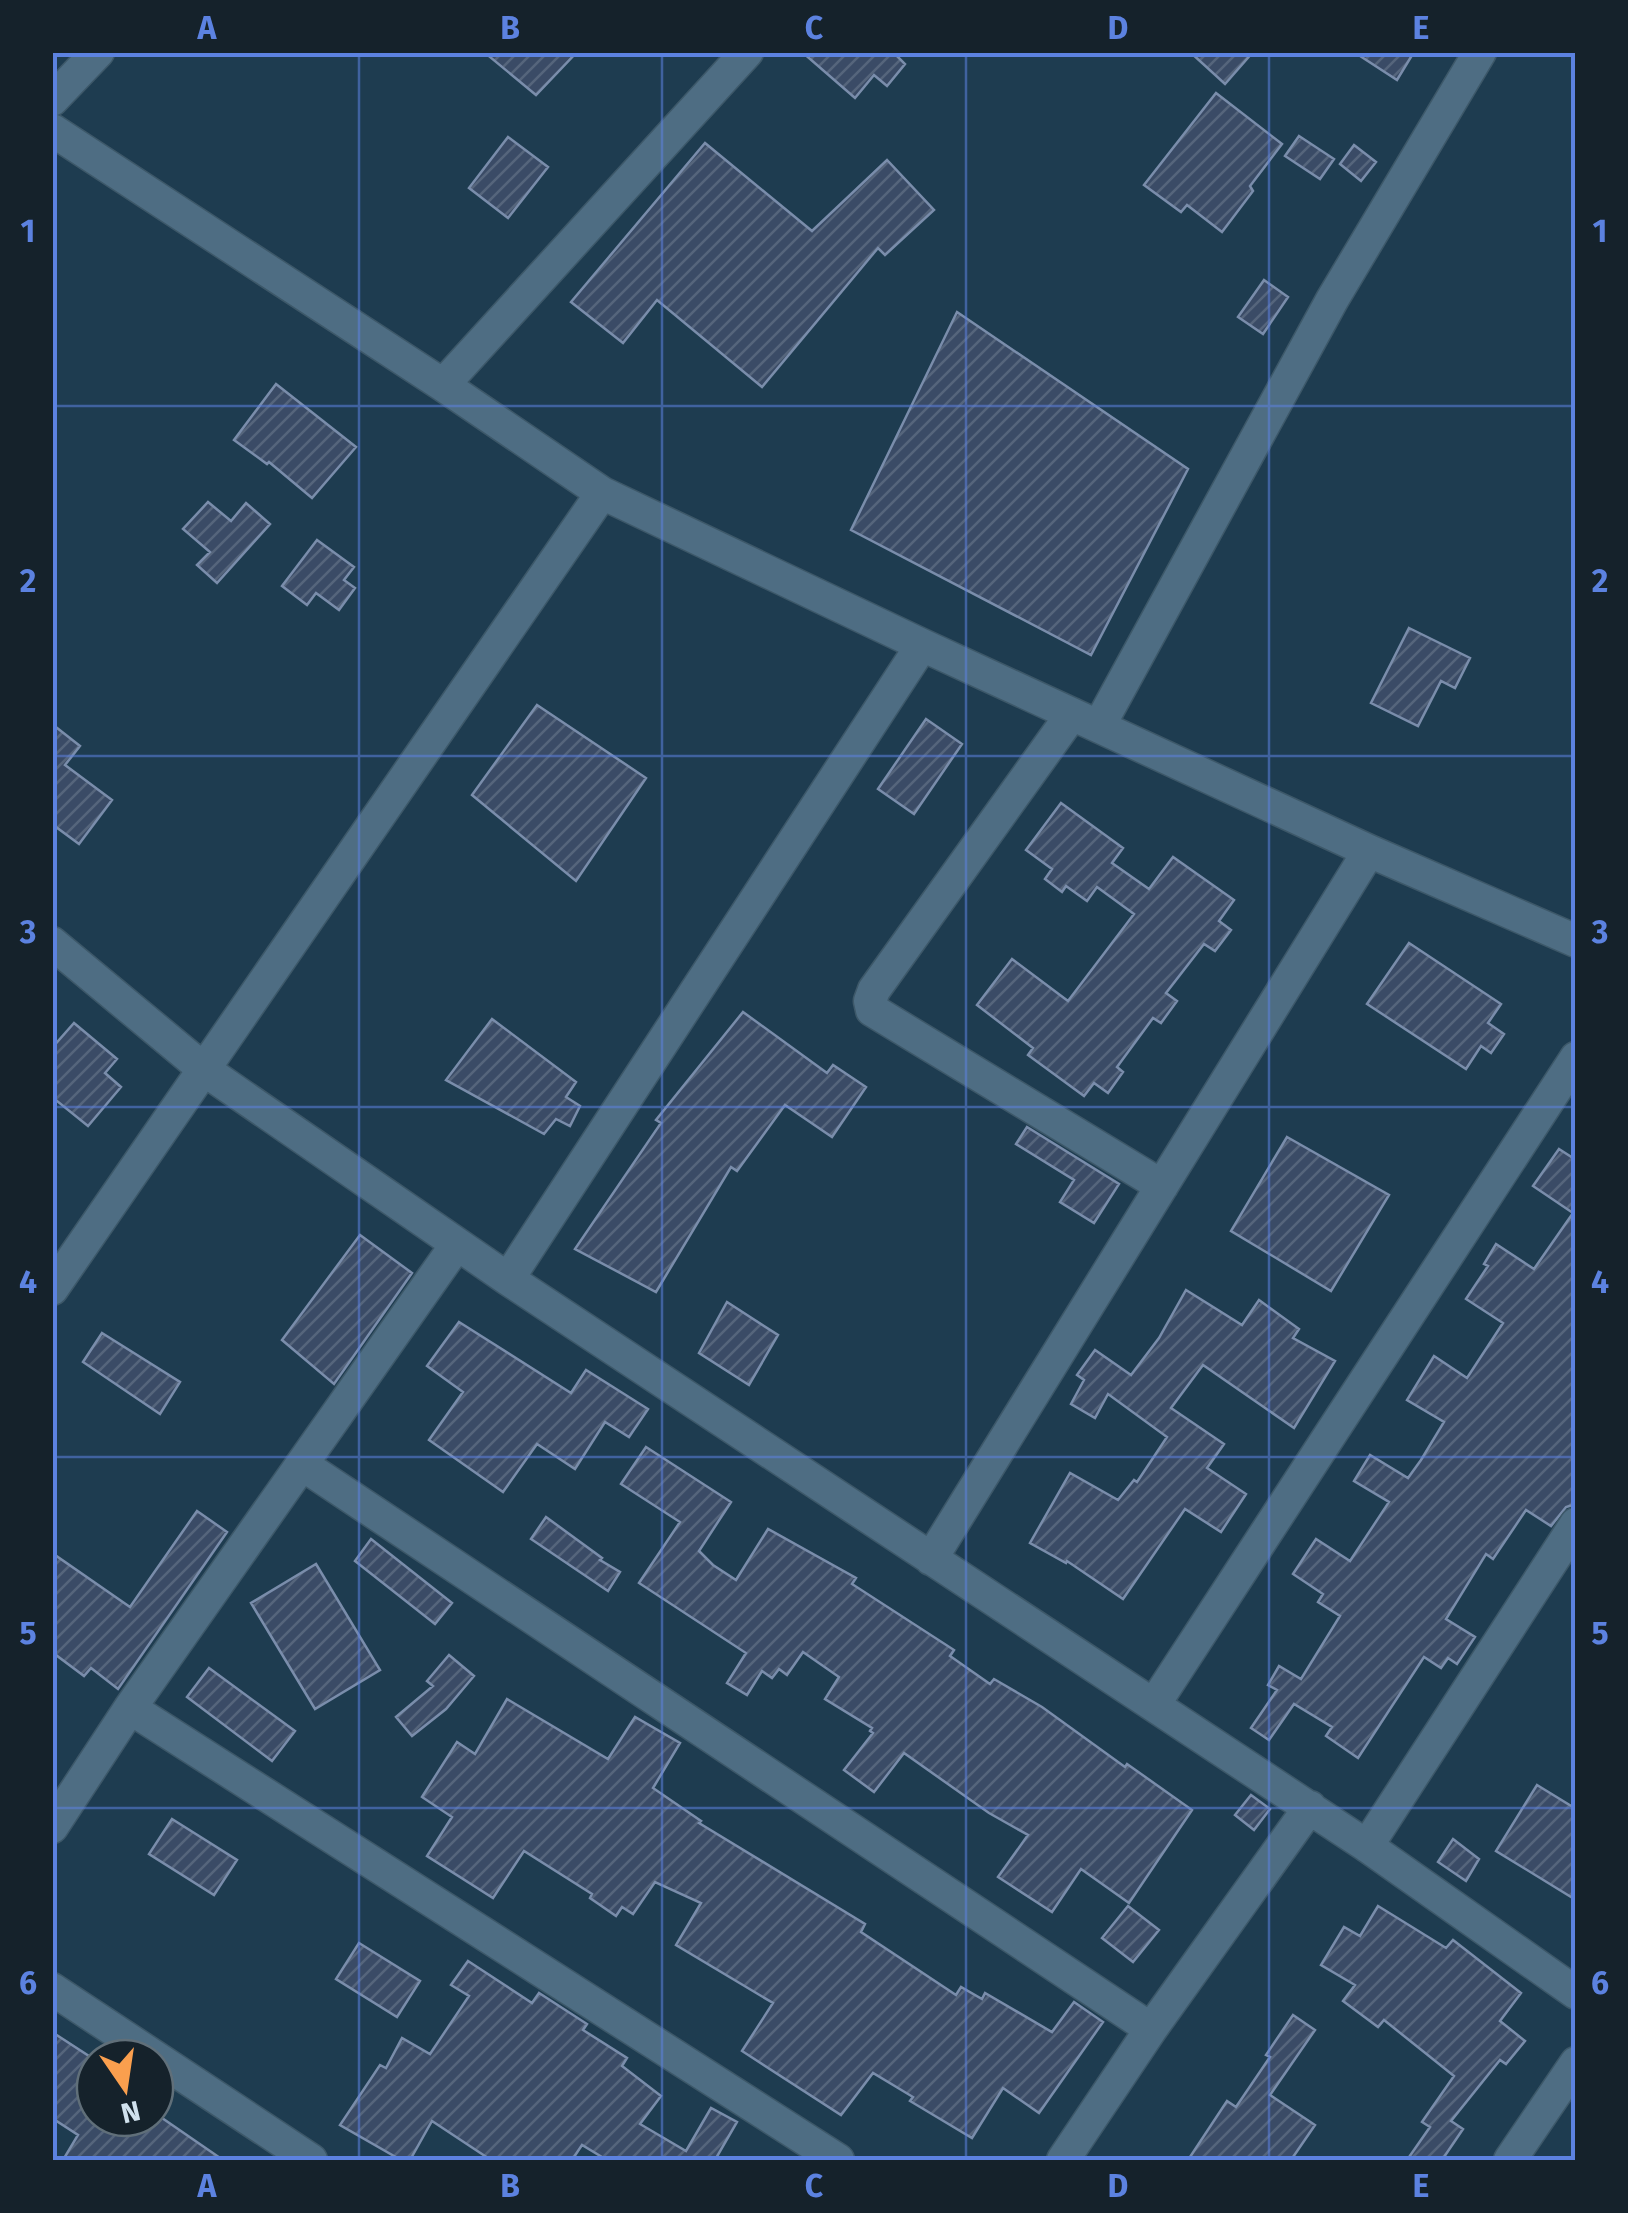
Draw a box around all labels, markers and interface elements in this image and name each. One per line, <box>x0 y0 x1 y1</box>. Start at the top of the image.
text: A <box>197 9 218 47</box>
text: B <box>500 9 520 47</box>
text: C <box>805 9 824 47</box>
text: D <box>1108 9 1128 47</box>
text: E <box>1413 9 1429 47</box>
text: 1 <box>21 212 35 250</box>
text: 1 <box>1593 212 1607 250</box>
text: 2 <box>20 562 36 600</box>
text: 2 <box>1592 562 1608 600</box>
text: 3 <box>19 913 36 951</box>
text: 3 <box>1591 913 1608 951</box>
text: 4 <box>19 1263 37 1301</box>
text: 4 <box>1591 1263 1609 1301</box>
text: 5 <box>19 1614 37 1652</box>
text: 5 <box>1591 1614 1609 1652</box>
text: 6 <box>19 1964 37 2002</box>
text: 6 <box>1591 1964 1609 2002</box>
north arrow <box>75 2038 175 2138</box>
text: N <box>118 2094 143 2130</box>
text: A <box>197 2167 218 2205</box>
text: B <box>500 2167 520 2205</box>
text: C <box>805 2167 824 2205</box>
text: D <box>1108 2167 1128 2205</box>
text: E <box>1413 2167 1429 2205</box>

